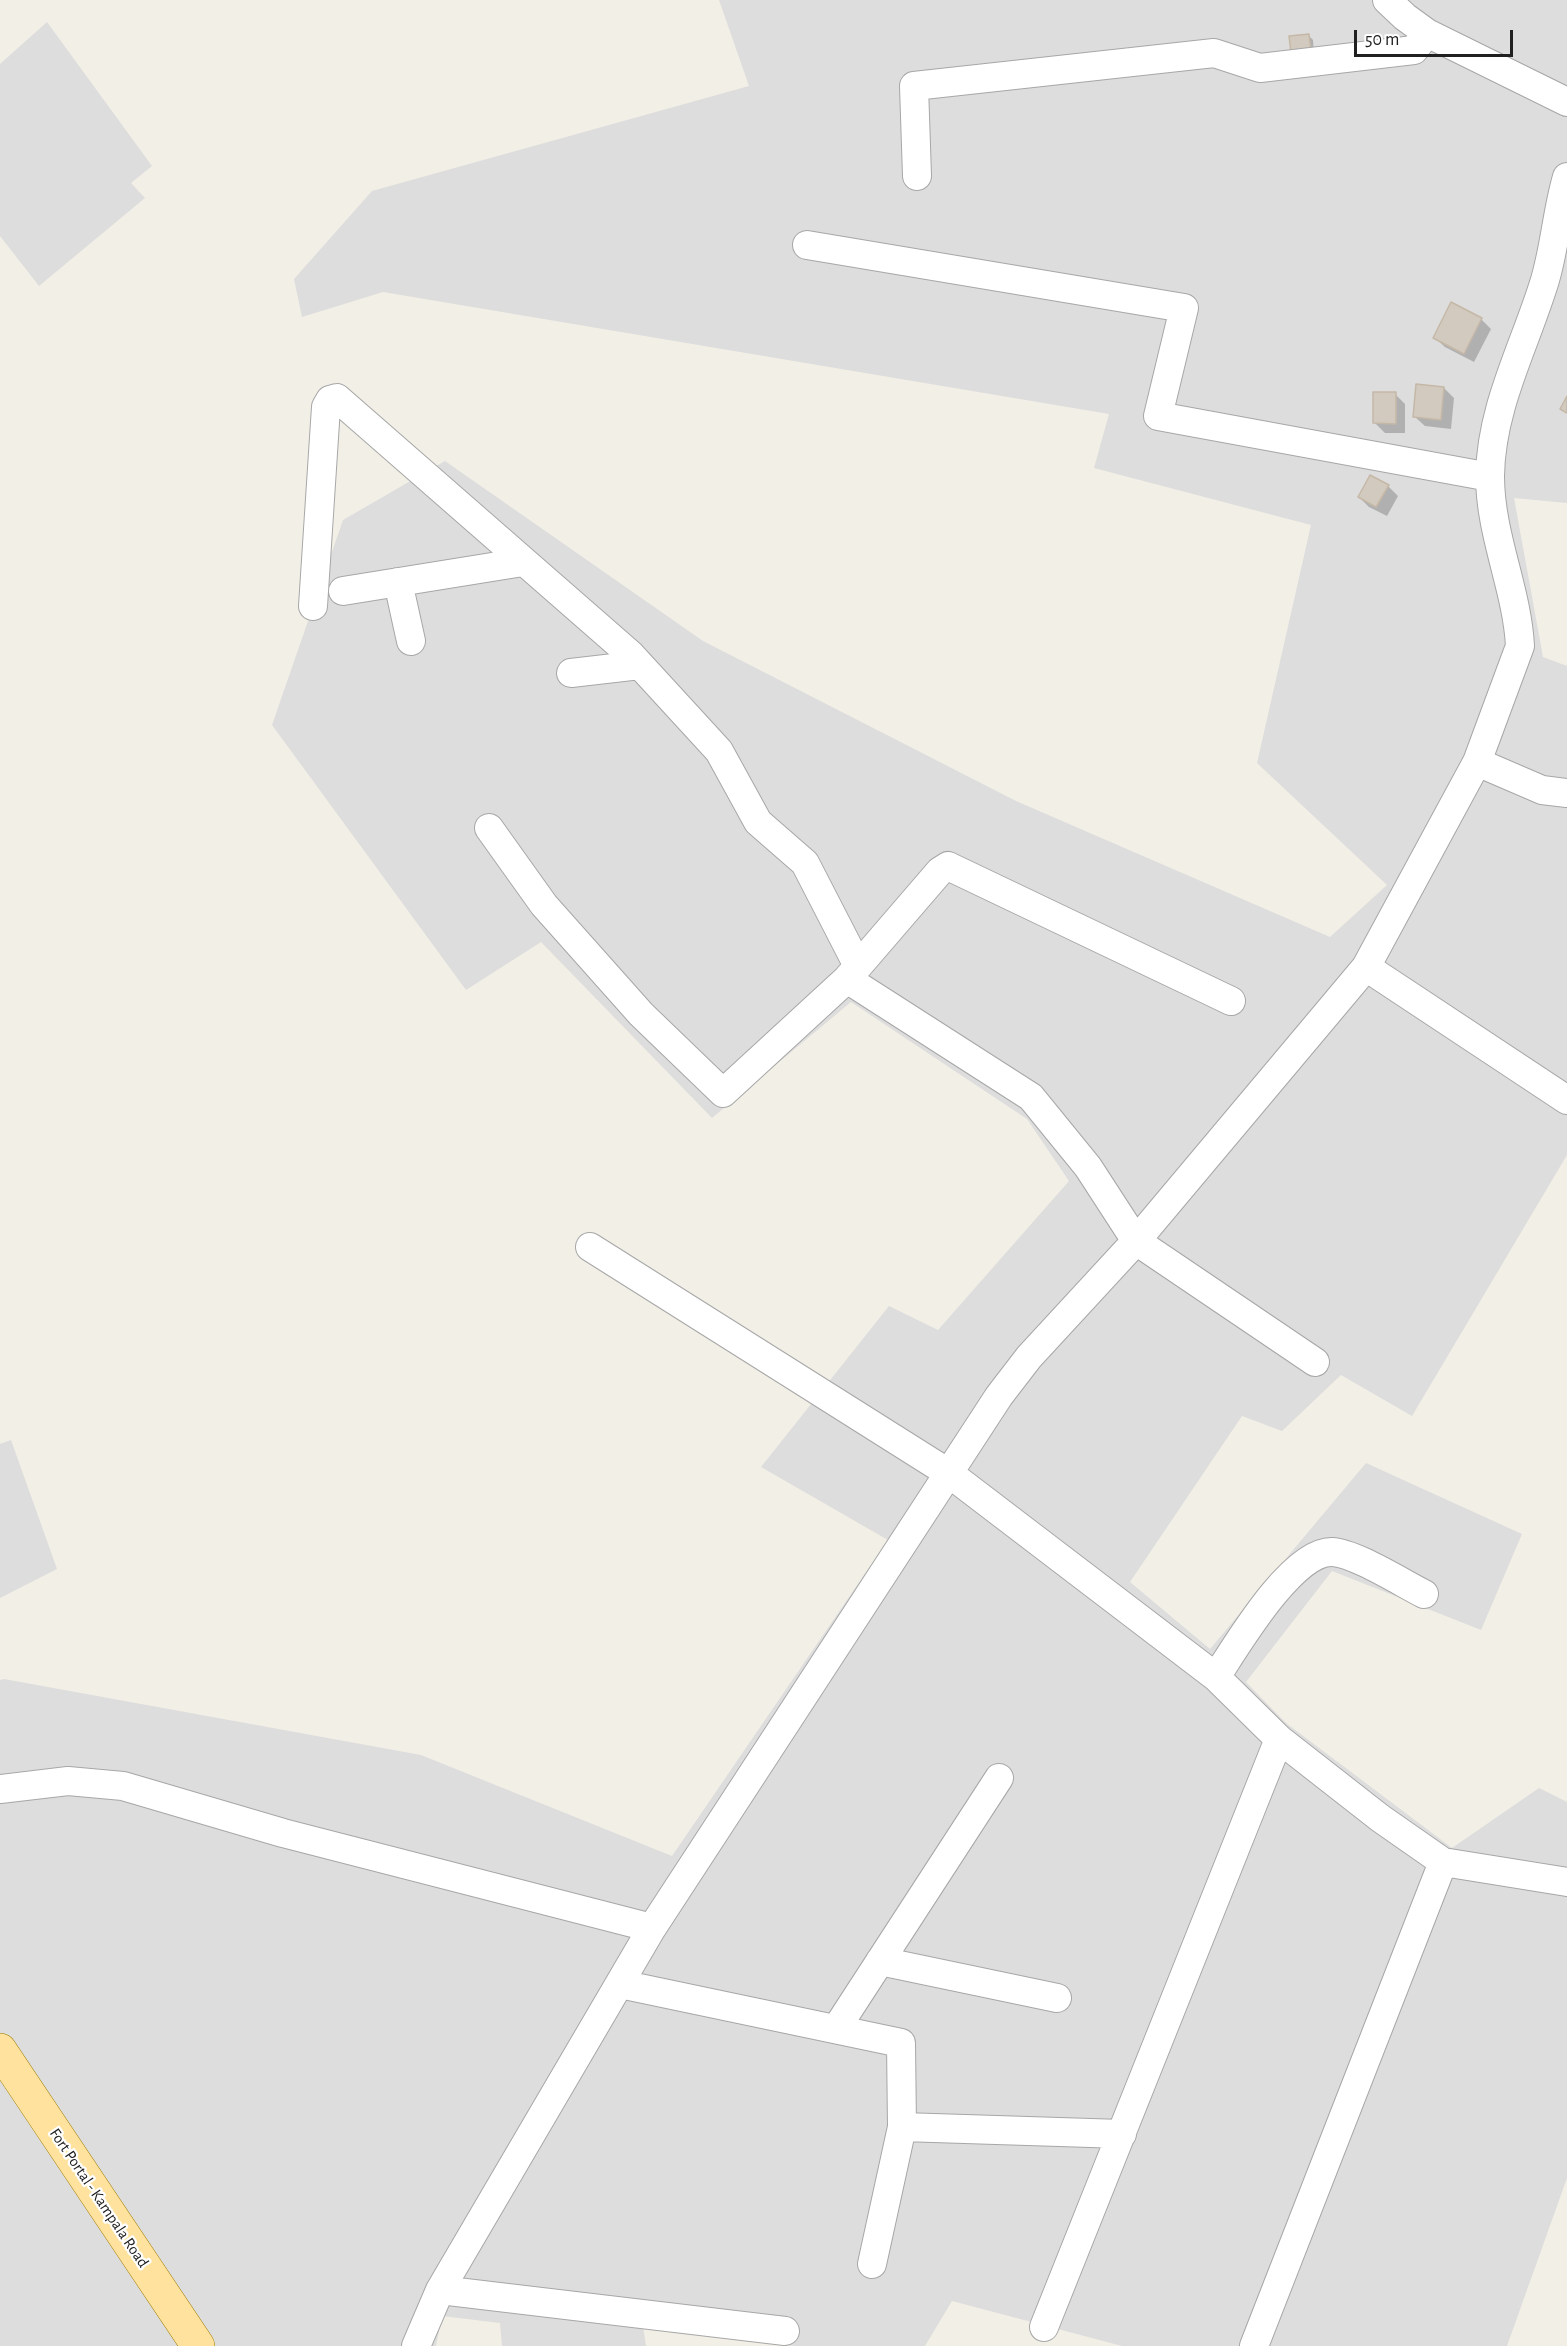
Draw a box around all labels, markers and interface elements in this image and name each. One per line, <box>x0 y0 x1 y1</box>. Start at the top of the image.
scale bar <box>1357 18 1516 56</box>
text: 50 m <box>1365 31 1399 49</box>
street label: Fort Portal - Kampala Road <box>45 2125 153 2271</box>

